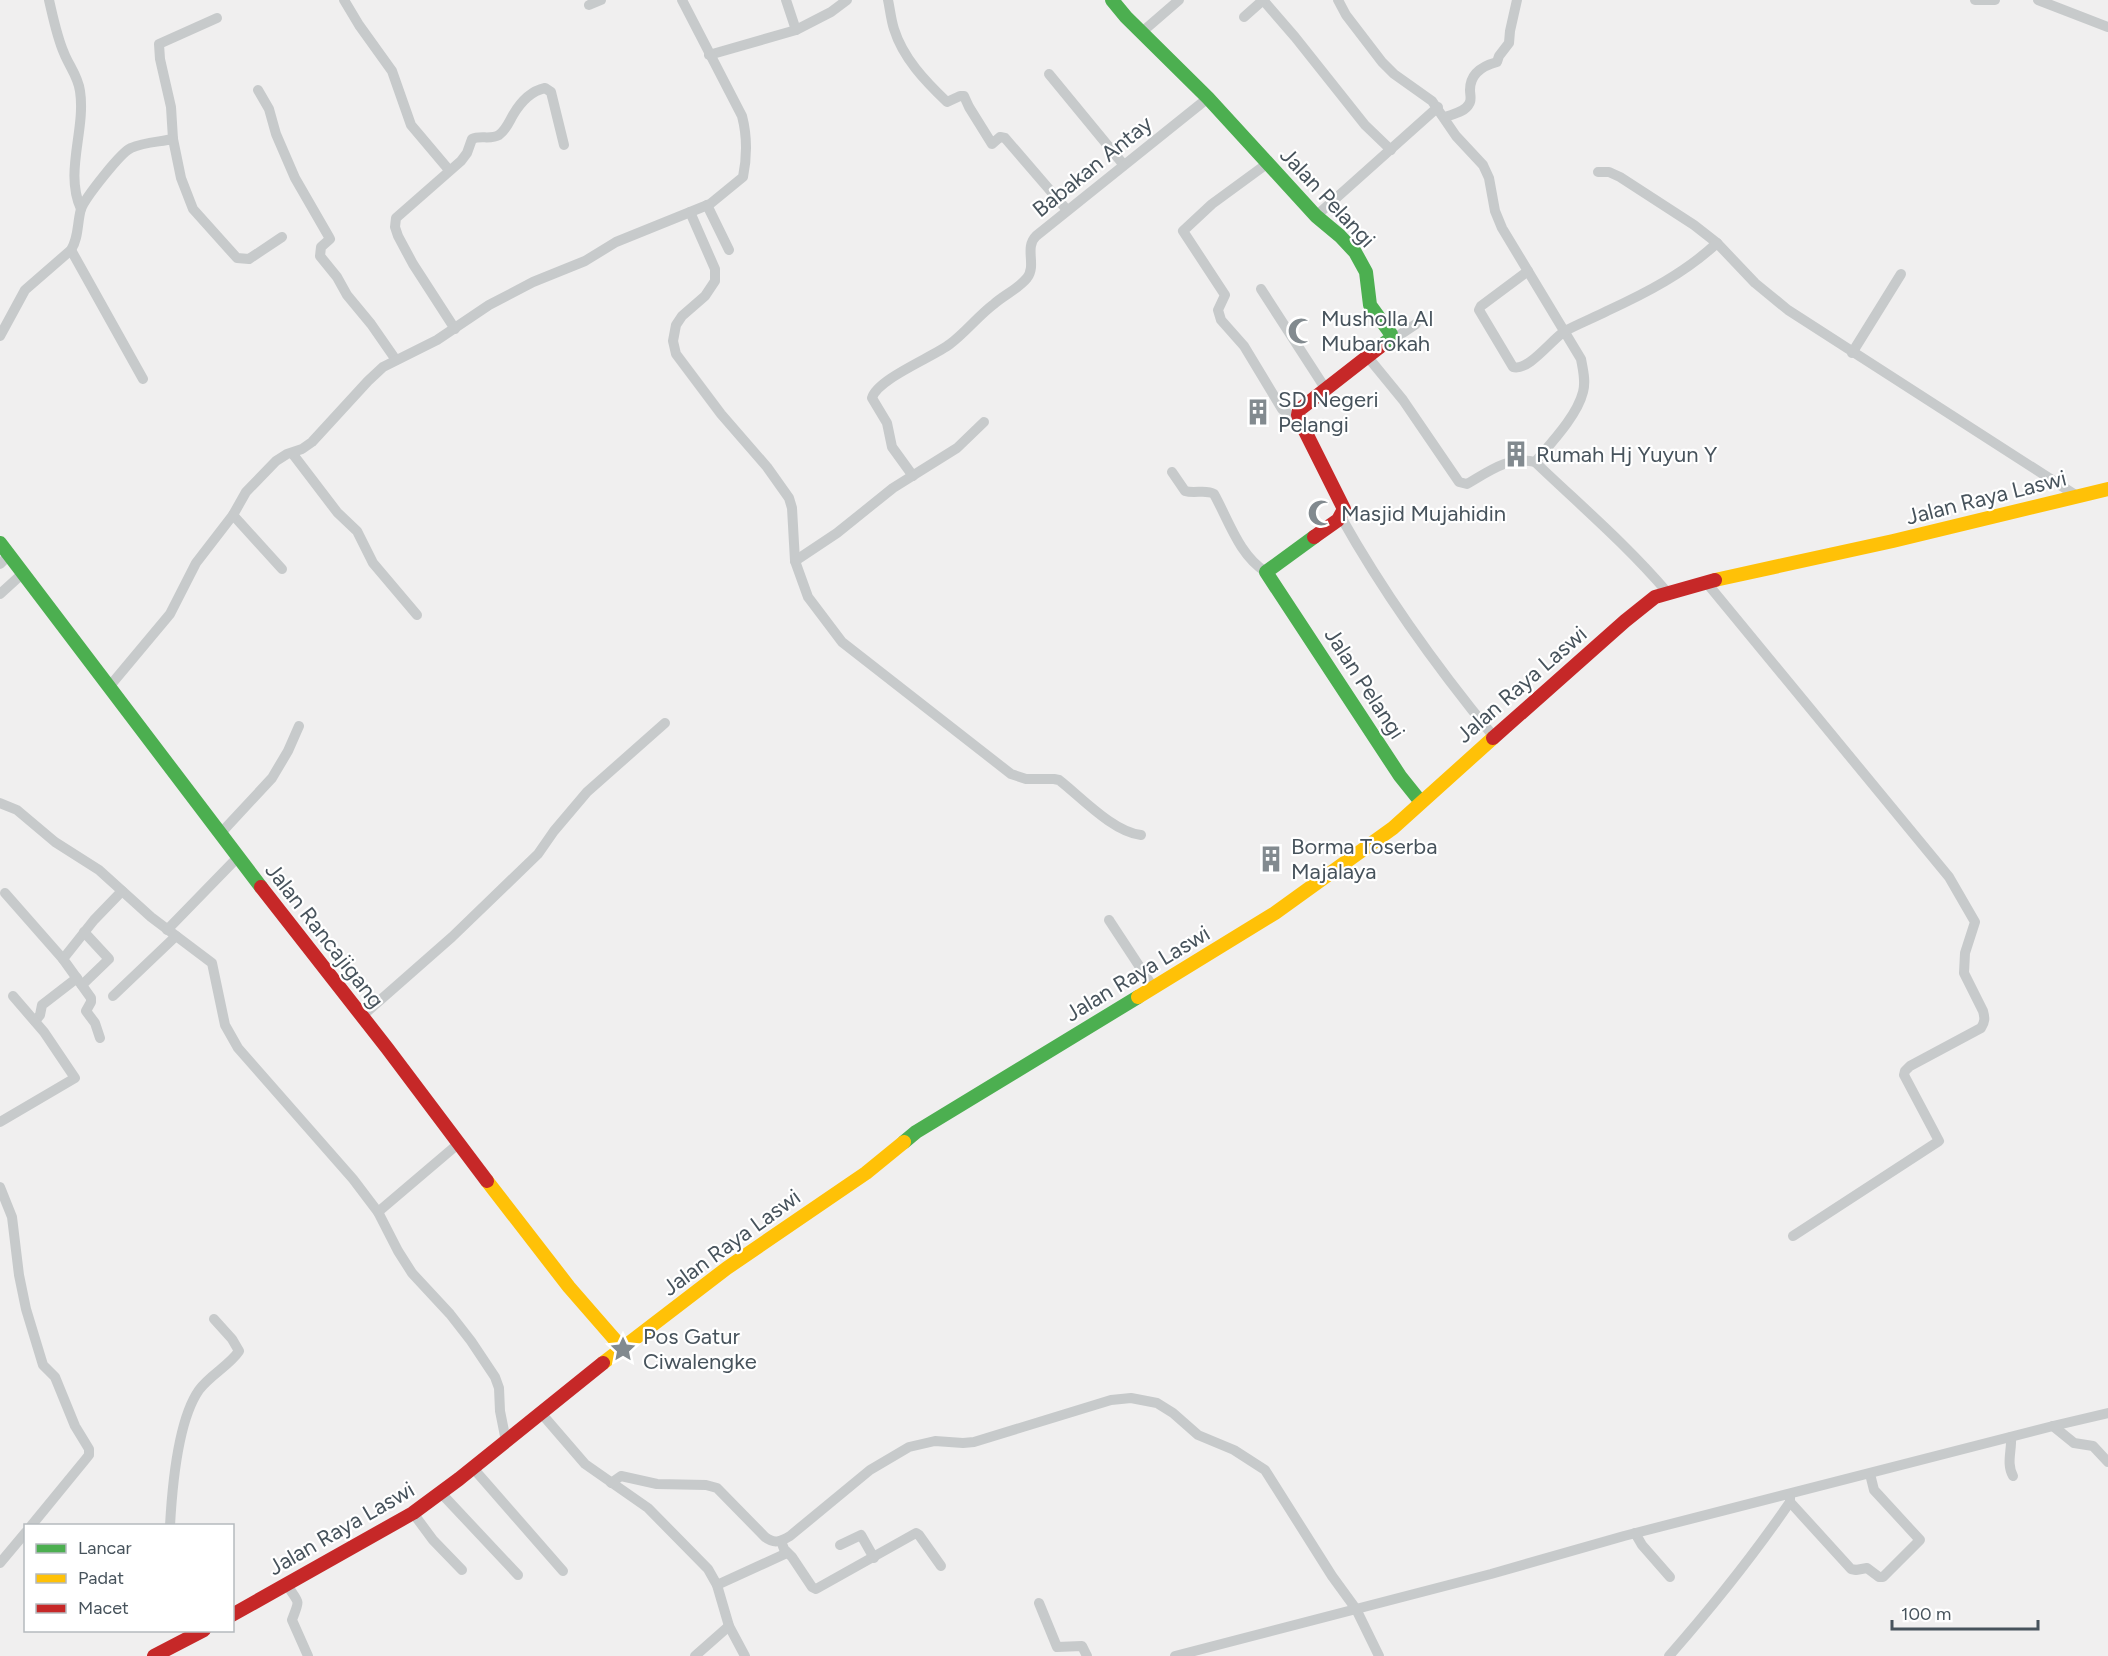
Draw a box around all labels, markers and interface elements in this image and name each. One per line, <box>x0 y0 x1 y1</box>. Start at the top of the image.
street label: Babakan Antay <box>1027 110 1158 223</box>
street label: Jalan Pelangi <box>1274 142 1381 253</box>
place label: Musholla Al Mubarokah <box>1321 305 1433 357</box>
mosque icon: Musholla Al Mubarokah <box>1286 316 1316 346</box>
place label: SD Negeri Pelangi <box>1278 386 1379 438</box>
building icon: SD Negeri Pelangi <box>1243 397 1273 427</box>
building icon: Rumah Hj Yuyun Y <box>1501 439 1531 469</box>
place label: Rumah Hj Yuyun Y <box>1536 441 1718 468</box>
street label: Jalan Raya Laswi <box>1903 465 2069 530</box>
mosque icon: Masjid Mujahidin <box>1306 498 1336 528</box>
place label: Masjid Mujahidin <box>1341 500 1506 527</box>
street label: Jalan Raya Laswi <box>1450 620 1592 748</box>
street label: Jalan Pelangi <box>1319 623 1411 744</box>
place label: Borma Toserba Majalaya <box>1291 833 1437 885</box>
building icon: Borma Toserba Majalaya <box>1256 844 1286 874</box>
street label: Jalan Rancajigang <box>259 857 390 1013</box>
street label: Jalan Raya Laswi <box>1060 920 1215 1027</box>
street label: Jalan Raya Laswi <box>657 1183 806 1302</box>
place label: Pos Gatur Ciwalengke <box>643 1323 757 1375</box>
place icon: Pos Gatur Ciwalengke <box>608 1334 638 1364</box>
street label: Jalan Raya Laswi <box>263 1476 419 1581</box>
legend <box>24 1524 234 1632</box>
text: Lancar <box>78 1537 132 1559</box>
text: Padat <box>78 1567 124 1589</box>
scale bar <box>1892 1593 2038 1631</box>
text: Macet <box>78 1597 129 1619</box>
text: 100 m <box>1901 1603 1951 1625</box>

